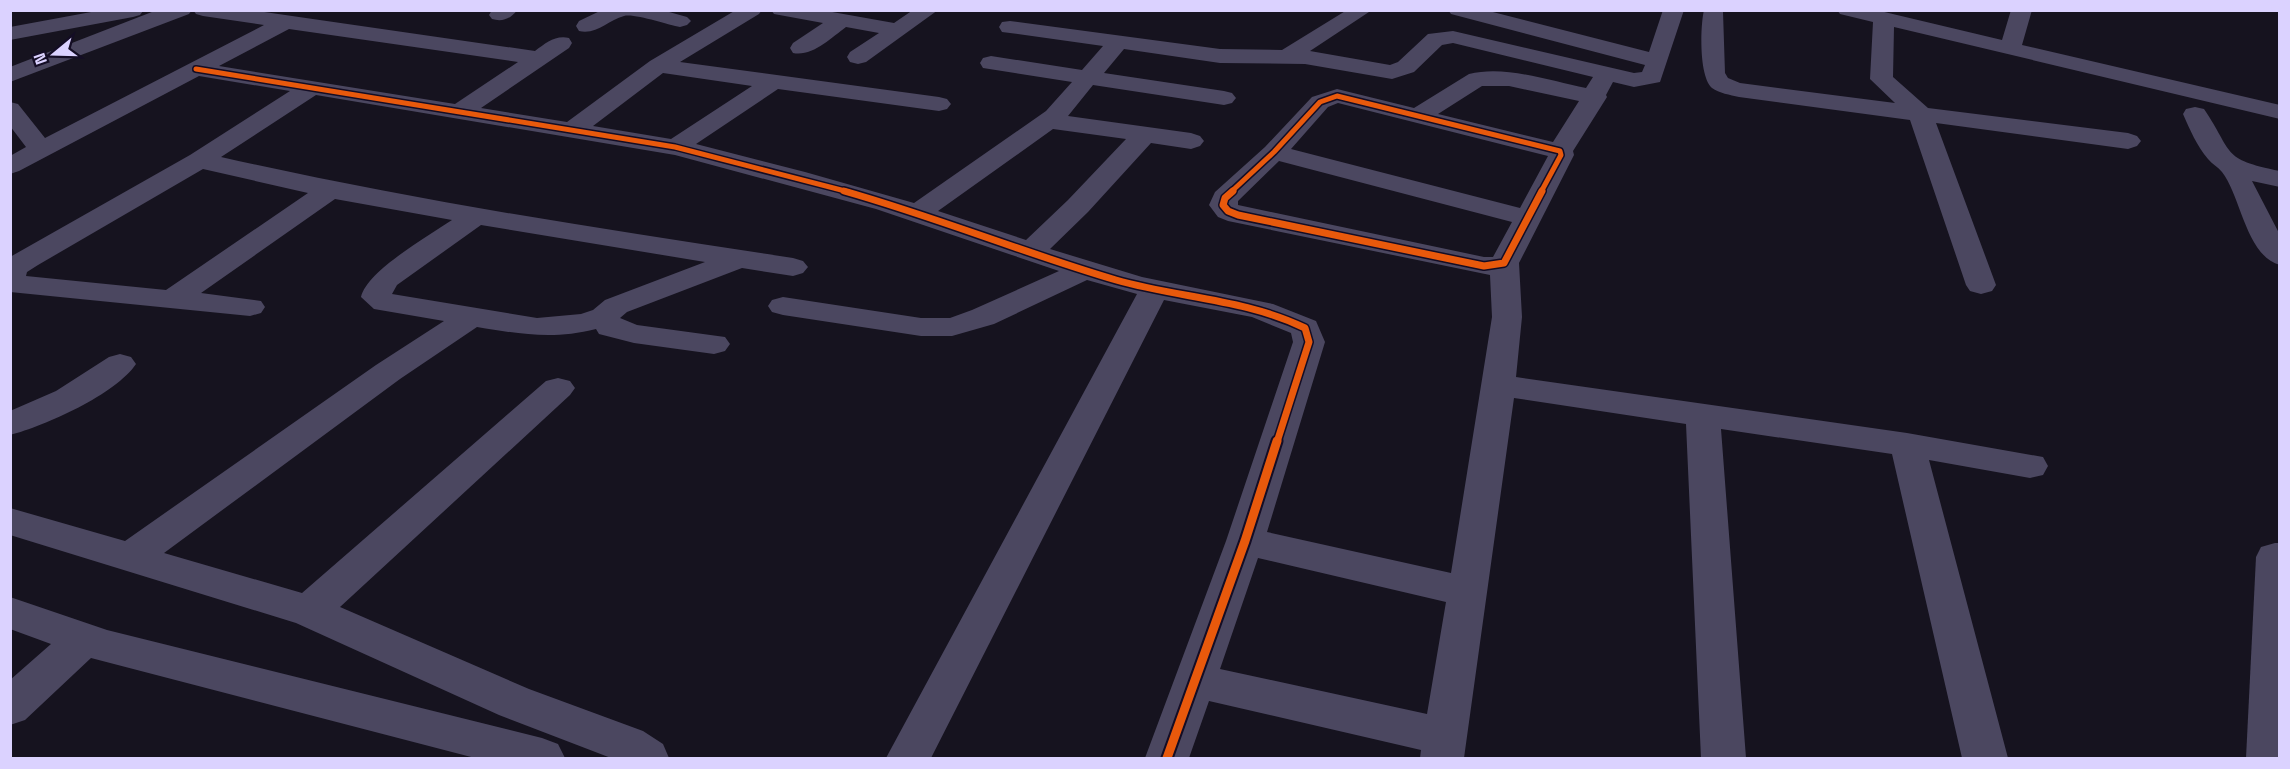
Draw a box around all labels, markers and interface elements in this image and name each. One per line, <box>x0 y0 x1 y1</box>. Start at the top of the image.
north arrow <box>24 24 84 84</box>
text: N <box>29 50 52 67</box>

